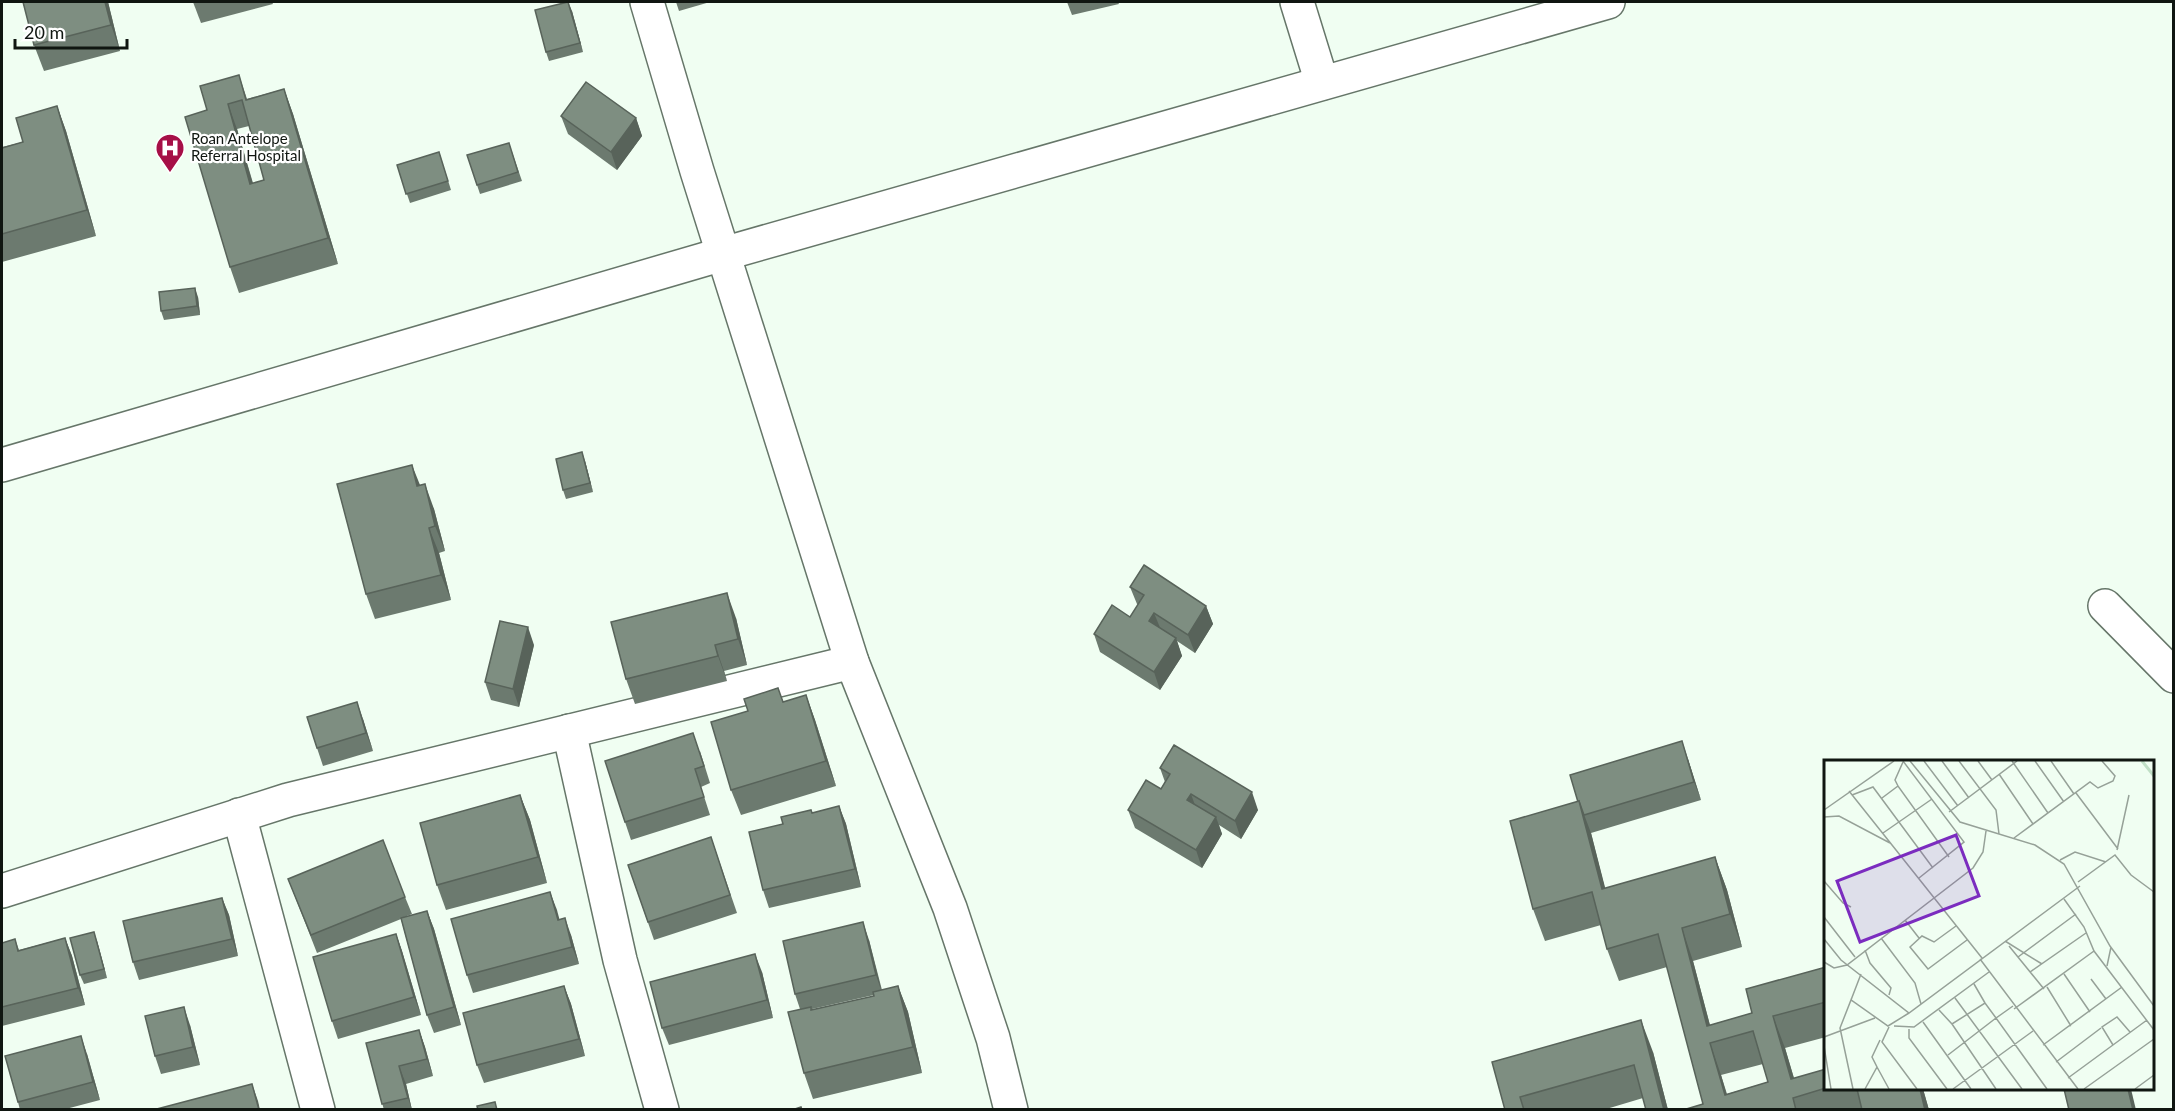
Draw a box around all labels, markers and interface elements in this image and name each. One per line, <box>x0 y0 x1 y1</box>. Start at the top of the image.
scale bar <box>15 12 128 50</box>
text: 20 m <box>24 21 64 43</box>
place label: Roan Antelope Referral Hospital <box>191 129 301 164</box>
hospital icon: Roan Antelope Referral Hospital <box>154 132 186 174</box>
inset map <box>1824 760 2154 1090</box>

